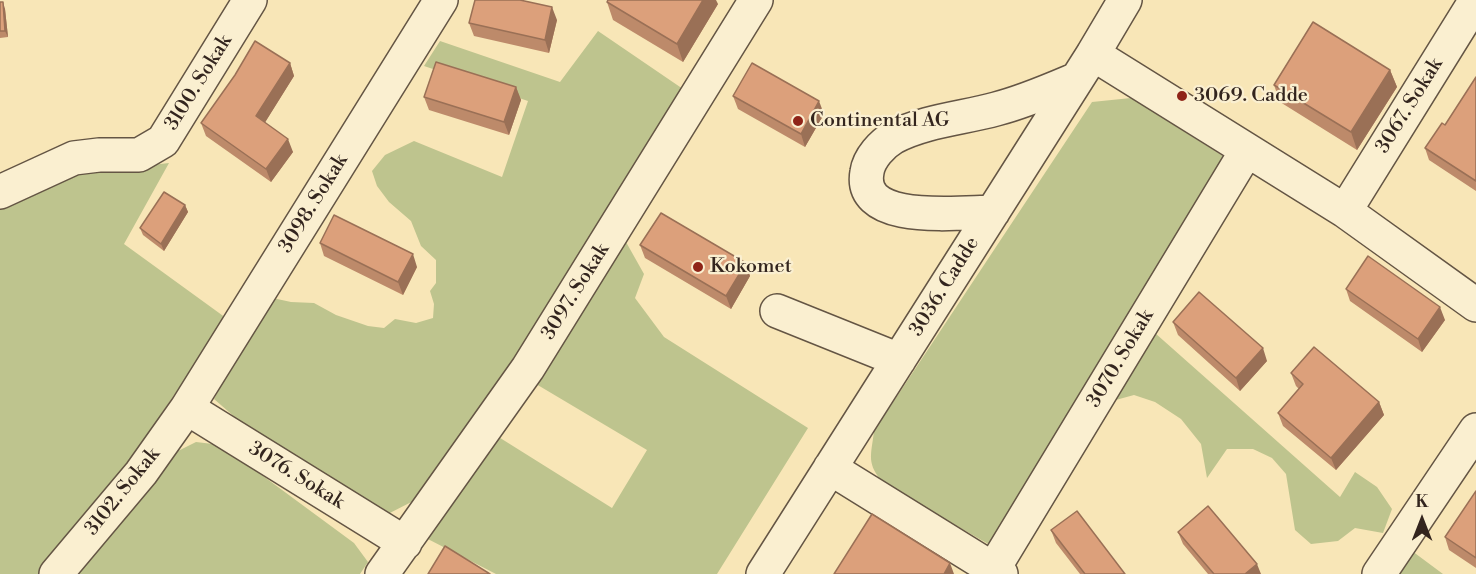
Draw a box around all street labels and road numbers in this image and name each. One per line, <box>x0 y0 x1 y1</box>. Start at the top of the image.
street label: 3100. Sokak <box>160 31 238 135</box>
street label: 3067. Sokak <box>1371 54 1449 158</box>
street label: 3098. Sokak <box>274 150 354 258</box>
street label: 3036. Cadde <box>905 233 985 341</box>
street label: 3097. Sokak <box>537 239 615 345</box>
street label: 3070. Sokak <box>1082 306 1160 412</box>
street label: 3076. Sokak <box>244 437 348 515</box>
street label: 3102. Sokak <box>80 443 166 541</box>

